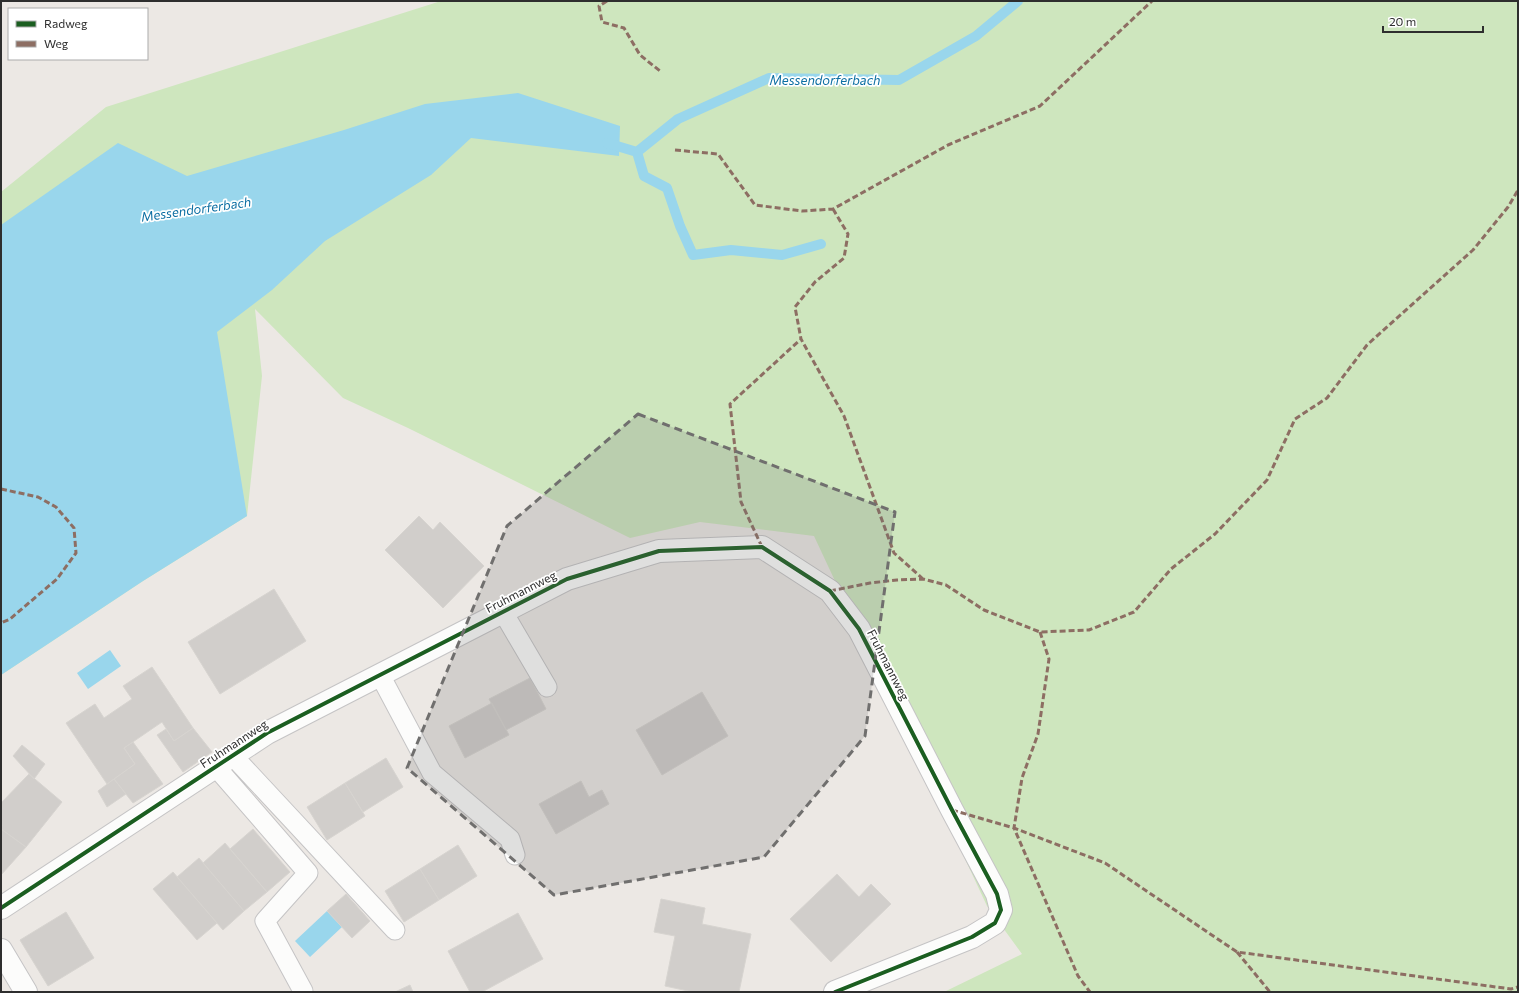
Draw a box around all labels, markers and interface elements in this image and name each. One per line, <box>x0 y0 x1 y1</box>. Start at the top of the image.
legend <box>8 8 148 60</box>
scale bar <box>1383 8 1483 34</box>
text: 20 m <box>1389 14 1416 28</box>
text: Radweg <box>44 16 88 30</box>
text: Weg <box>44 36 69 50</box>
water label: Messendorferbach <box>769 72 881 88</box>
water label: Messendorferbach <box>140 193 252 225</box>
street label: Fruhmannweg <box>483 567 559 615</box>
street label: Fruhmannweg <box>865 627 913 703</box>
street label: Fruhmannweg <box>197 716 270 770</box>

